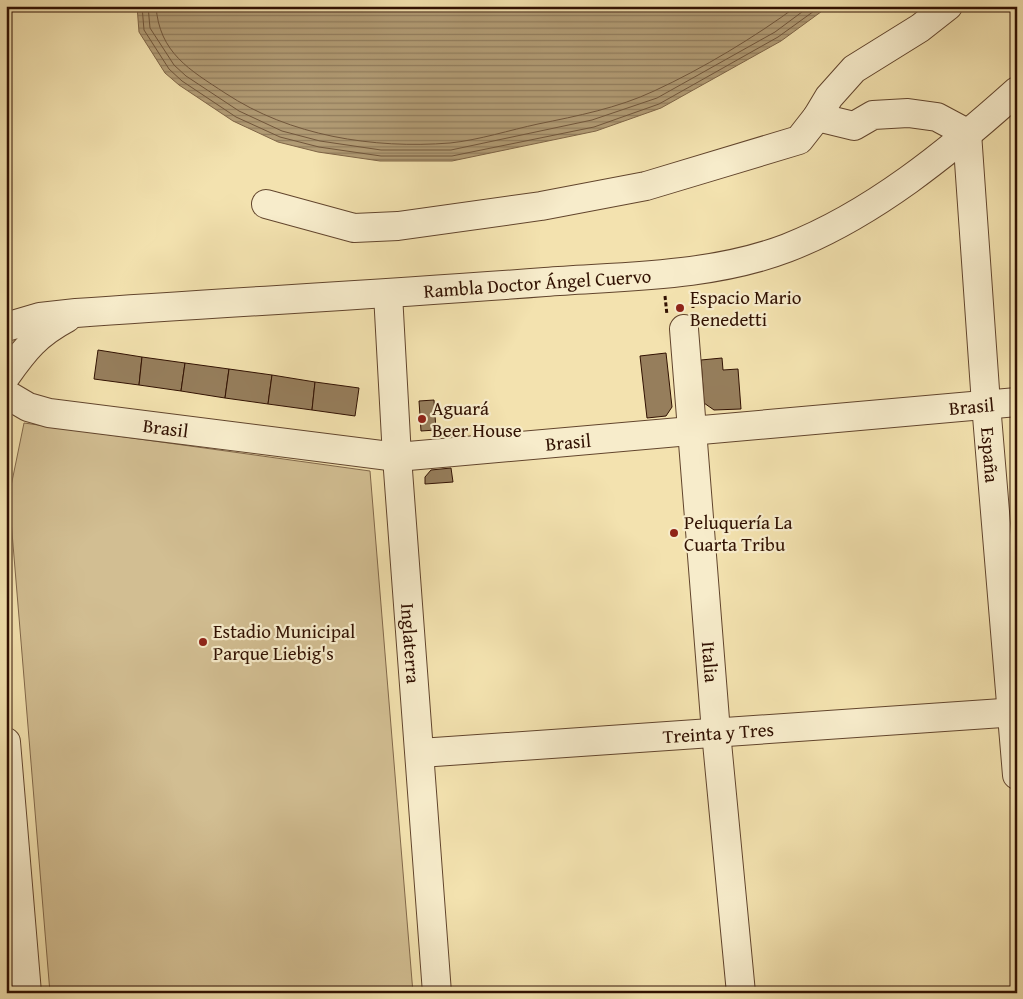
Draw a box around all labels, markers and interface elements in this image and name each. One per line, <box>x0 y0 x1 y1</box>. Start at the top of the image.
street label: Rambla Doctor Ángel Cuervo <box>423 261 652 305</box>
place label: Espacio Mario Benedetti <box>690 283 801 333</box>
marker: Espacio Mario Benedetti <box>674 302 686 314</box>
street label: Brasil <box>948 390 996 422</box>
place label: Aguará Beer House <box>432 394 522 444</box>
street label: Brasil <box>141 411 190 445</box>
marker: Aguará Beer House <box>416 413 428 425</box>
street label: Brasil <box>544 426 592 458</box>
street label: España <box>974 426 1007 484</box>
place label: Peluquería La Cuarta Tribu <box>684 508 793 558</box>
marker: Peluquería La Cuarta Tribu <box>668 527 680 539</box>
street label: Inglaterra <box>394 602 428 684</box>
place label: Estadio Municipal Parque Liebig's <box>213 617 355 667</box>
marker: Estadio Municipal Parque Liebig's <box>197 636 209 648</box>
street label: Italia <box>695 640 726 684</box>
street label: Treinta y Tres <box>662 715 775 750</box>

